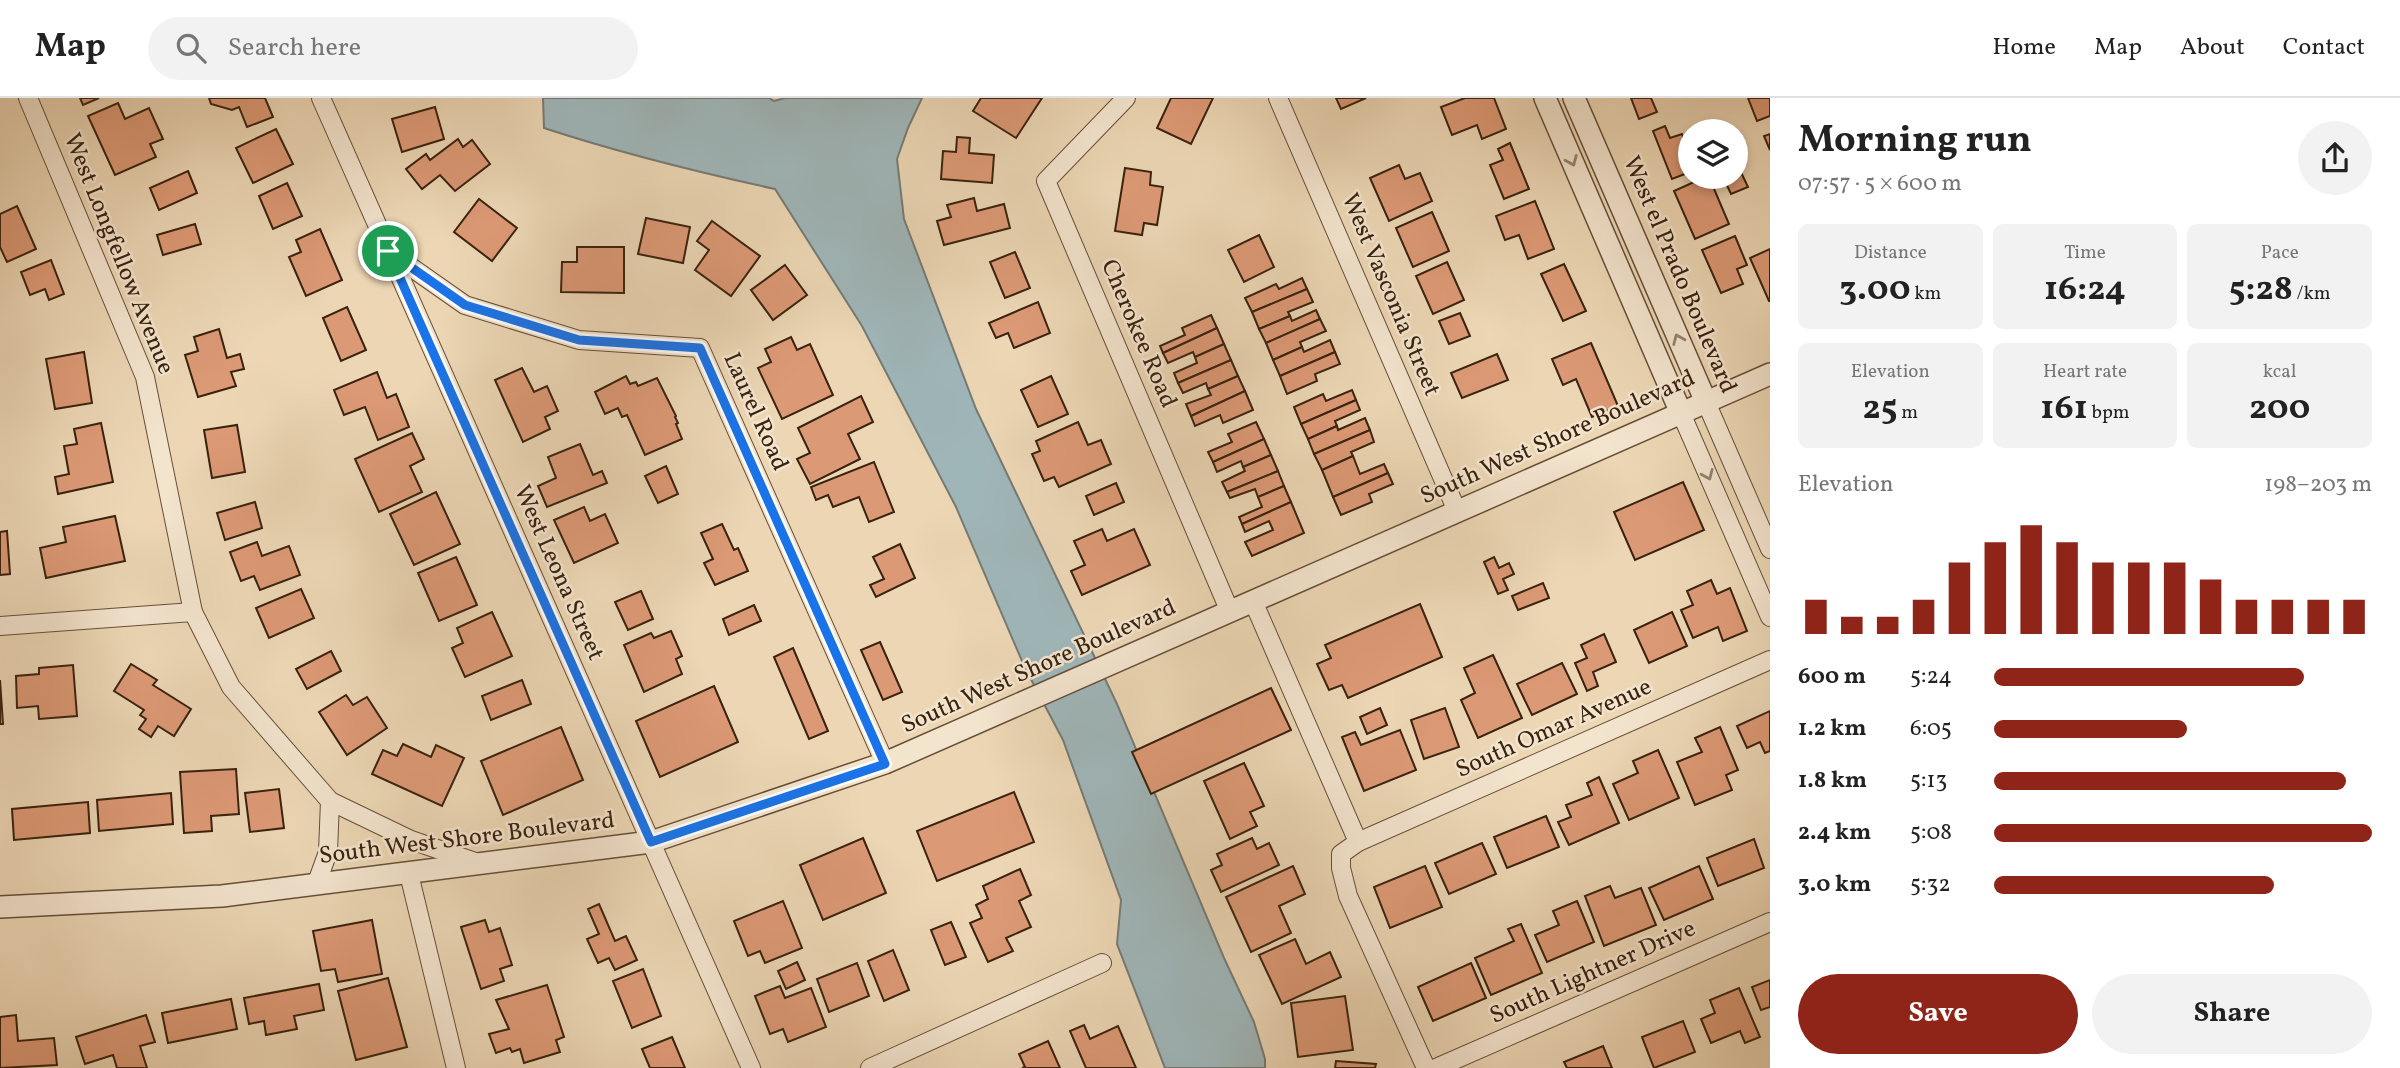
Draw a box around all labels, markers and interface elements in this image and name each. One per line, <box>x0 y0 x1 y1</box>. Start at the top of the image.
search box <box>148 17 638 80</box>
text: Map <box>35 25 106 71</box>
icon: search <box>172 29 210 67</box>
text: Search here <box>228 30 361 66</box>
text: Home <box>1992 31 2056 65</box>
text: Map <box>2094 31 2142 65</box>
text: About <box>2180 31 2245 65</box>
text: Contact <box>2283 31 2365 65</box>
text: Morning run <box>1798 115 2032 168</box>
map controls <box>1678 119 1748 189</box>
button: layers <box>1678 119 1748 189</box>
button: share <box>2298 121 2372 195</box>
street label: West Longfellow Avenue <box>54 128 182 380</box>
street label: West el Prado Boulevard <box>1613 151 1745 399</box>
one-way arrow <box>1564 154 1578 166</box>
text: 07:57 · 5 × 600 m <box>1798 168 1962 200</box>
street label: West Vasconia Street <box>1332 188 1448 402</box>
pin <box>358 221 418 281</box>
icon: arrive <box>369 232 407 270</box>
text: Distance <box>1854 240 1927 266</box>
text: Time <box>2064 240 2106 266</box>
text: Pace <box>2261 240 2299 266</box>
street label: Cherokee Road <box>1091 254 1185 414</box>
text: 3.00 <box>1839 266 1910 314</box>
text: 16:24 <box>2044 266 2126 314</box>
text: 5:28 <box>2229 266 2293 314</box>
text: km <box>1910 281 1941 307</box>
text: /km <box>2293 281 2331 307</box>
one-way arrow <box>1672 334 1686 346</box>
street label: Laurel Road <box>714 347 796 477</box>
text: Elevation <box>1851 359 1930 385</box>
text: Heart rate <box>2043 359 2127 385</box>
text: kcal <box>2263 359 2297 385</box>
street label: South West Shore Boulevard <box>1415 362 1701 514</box>
text: 25 <box>1862 385 1898 433</box>
text: 161 <box>2040 385 2088 433</box>
text: 200 <box>2249 385 2310 433</box>
text: m <box>1898 400 1918 426</box>
text: bpm <box>2088 400 2130 426</box>
one-way arrow <box>1700 468 1714 480</box>
text: Elevation <box>1798 469 1894 501</box>
text: 198–203 m <box>2264 469 2372 501</box>
street label: West Leona Street <box>504 480 612 666</box>
street label: South West Shore Boulevard <box>896 591 1182 743</box>
text: 600 m <box>1798 661 1866 693</box>
text: 5:24 <box>1910 661 1952 693</box>
street label: South Omar Avenue <box>1451 671 1657 787</box>
text: 1.2 km <box>1798 713 1867 745</box>
text: 6:05 <box>1910 713 1952 745</box>
text: 1.8 km <box>1798 765 1867 797</box>
text: 5:13 <box>1910 765 1947 797</box>
street label: South West Shore Boulevard <box>317 804 617 874</box>
text: 2.4 km <box>1798 817 1871 849</box>
text: 5:08 <box>1910 817 1952 849</box>
text: 3.0 km <box>1798 869 1871 901</box>
text: 5:32 <box>1910 869 1951 901</box>
street label: South Lightner Drive <box>1485 912 1701 1034</box>
button: Save <box>1798 974 2078 1054</box>
button: Share <box>2092 974 2372 1054</box>

